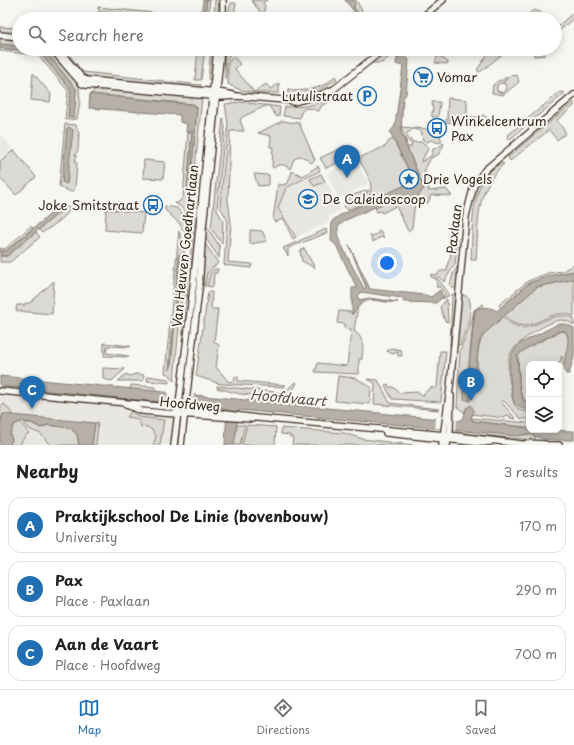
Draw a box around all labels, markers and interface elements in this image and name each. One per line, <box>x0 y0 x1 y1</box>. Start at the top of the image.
search box <box>12 12 562 56</box>
icon: search <box>26 23 48 45</box>
text: Search here <box>58 23 144 46</box>
supermarket icon: Vomar <box>412 66 434 88</box>
place label: Vomar <box>437 67 477 86</box>
parking icon: Lutulistraat <box>356 85 378 107</box>
place label: Lutulistraat <box>282 86 353 105</box>
place label: Winkelcentrum Pax <box>451 111 547 145</box>
bus stop icon: Winkelcentrum Pax <box>426 117 448 139</box>
pin: A <box>334 145 360 178</box>
street label: Van Heuven Goedhartlaan <box>167 164 203 328</box>
place icon: Drie Vogels <box>398 168 420 190</box>
place label: Drie Vogels <box>423 169 492 188</box>
school or university icon: De Caleidoscoop <box>297 188 319 210</box>
place label: De Caleidoscoop <box>322 189 426 208</box>
bus stop icon: Joke Smitstraat <box>142 194 164 216</box>
place label: Joke Smitstraat <box>38 195 139 214</box>
street label: Paxlaan <box>441 203 466 255</box>
your location <box>377 253 397 273</box>
map controls <box>526 361 562 433</box>
button: locate <box>526 361 562 397</box>
pin: B <box>458 368 484 401</box>
pin: C <box>19 376 45 409</box>
water label: Hoofdvaart <box>249 384 329 411</box>
street label: Hoofdweg <box>159 391 221 416</box>
button: layers <box>526 397 562 433</box>
text: Nearby <box>16 458 78 484</box>
text: 3 results <box>504 462 558 481</box>
text: Praktijkschool De Linie (bovenbouw) <box>55 504 329 527</box>
text: A <box>25 516 35 535</box>
text: 170 m <box>519 516 557 535</box>
text: University <box>55 527 117 546</box>
text: Pax <box>55 568 83 591</box>
text: B <box>26 580 34 599</box>
text: 290 m <box>516 580 557 599</box>
text: Place · Paxlaan <box>55 591 150 610</box>
text: Aan de Vaart <box>55 632 159 655</box>
text: C <box>25 644 35 663</box>
text: 700 m <box>515 644 557 663</box>
text: Place · Hoofdweg <box>55 655 161 674</box>
tab: Map <box>78 697 101 738</box>
tab: Directions <box>256 697 310 738</box>
tab: Saved <box>465 697 496 738</box>

